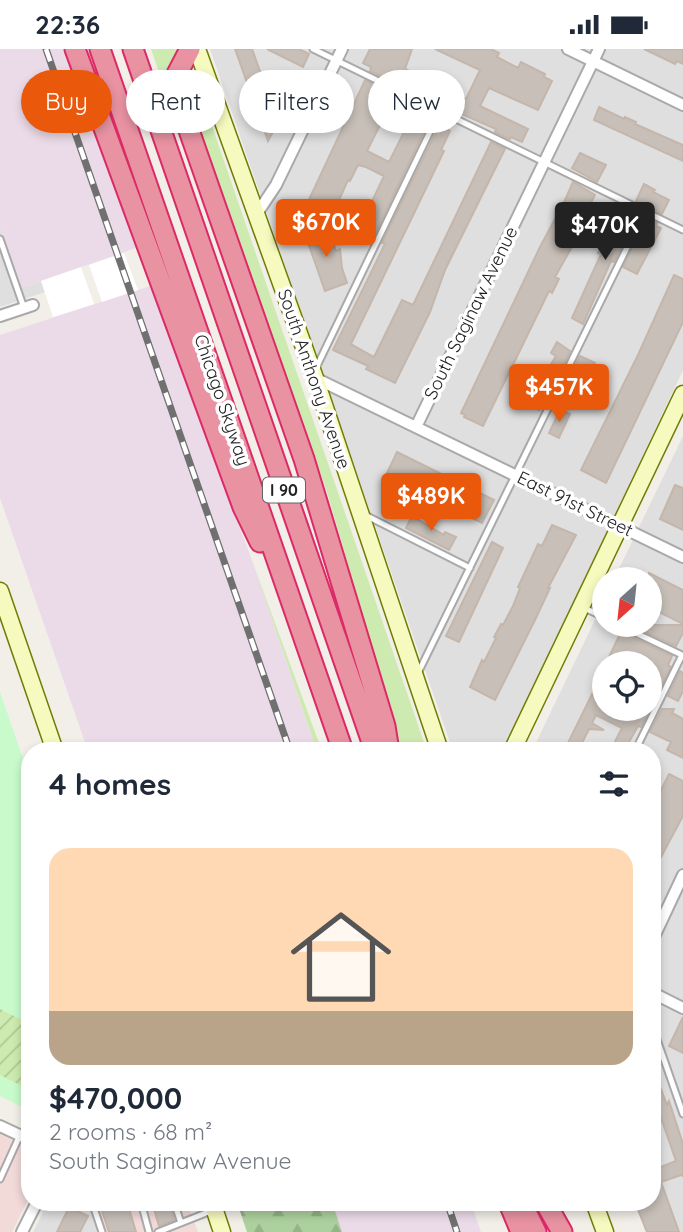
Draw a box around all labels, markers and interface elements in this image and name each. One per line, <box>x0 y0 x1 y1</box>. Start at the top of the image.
text: 22:36 <box>35 8 100 41</box>
chip: Buy <box>21 70 112 133</box>
chip: Rent <box>126 70 225 133</box>
chip: Filters <box>239 70 354 133</box>
chip: New <box>368 70 465 133</box>
pin: $670K <box>277 199 375 259</box>
pin: $470K <box>556 203 654 262</box>
text: $670K <box>292 207 360 236</box>
text: $470K <box>571 210 639 239</box>
street label: South Saginaw Avenue <box>419 222 522 403</box>
street label: South Anthony Avenue <box>273 286 356 472</box>
street label: Chicago Skyway <box>189 331 256 469</box>
pin: $457K <box>510 365 608 424</box>
text: $457K <box>525 372 593 401</box>
street label: East 91st Street <box>514 466 637 542</box>
pin: $489K <box>382 473 480 533</box>
road number: I 90 <box>263 477 305 503</box>
text: $489K <box>397 481 465 510</box>
north arrow <box>592 567 662 637</box>
map controls <box>592 567 662 721</box>
button: locate <box>592 651 662 721</box>
text: 4 homes <box>49 765 171 803</box>
icon: filters <box>595 765 633 803</box>
icon: home <box>278 894 404 1020</box>
text: $470,000 <box>49 1079 182 1117</box>
text: 2 rooms · 68 m² <box>49 1117 212 1146</box>
text: South Saginaw Avenue <box>49 1146 292 1175</box>

